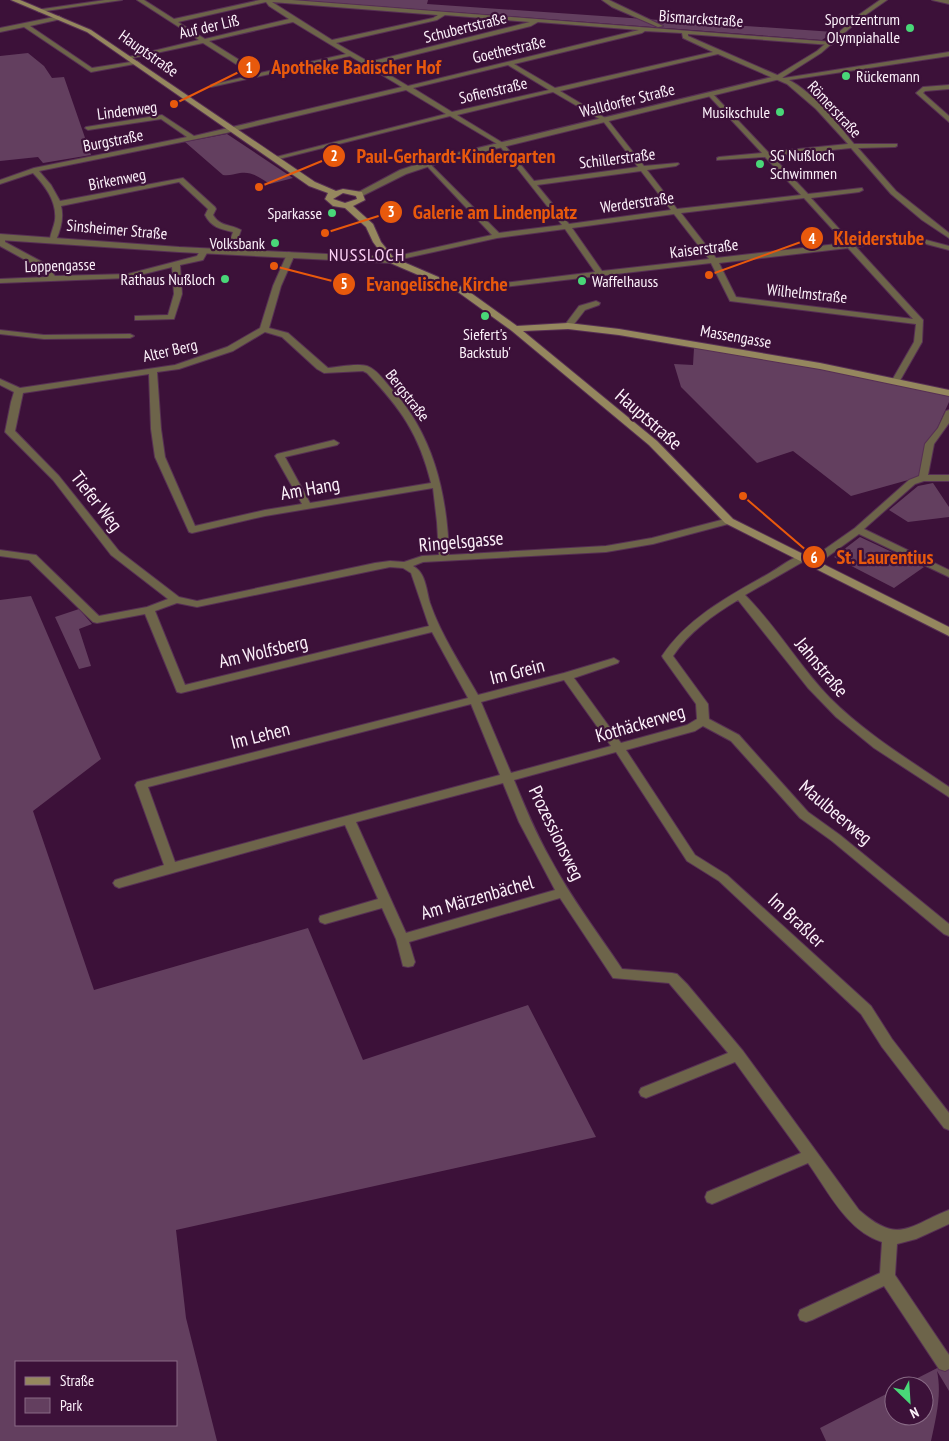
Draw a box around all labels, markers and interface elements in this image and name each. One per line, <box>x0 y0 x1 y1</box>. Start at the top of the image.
street label: Bismarckstraße <box>658 5 744 31</box>
street label: Schubertstraße <box>422 7 508 47</box>
street label: Auf der Liß <box>177 9 241 43</box>
place label: Sportzentrum Olympiahalle <box>825 9 900 47</box>
marker: Sportzentrum Olympiahalle <box>904 22 916 34</box>
street label: Hauptstraße <box>115 25 183 81</box>
street label: Goethestraße <box>470 31 548 67</box>
callout: Apotheke Badischer Hof <box>236 50 451 85</box>
text: Apotheke Badischer Hof <box>270 54 442 80</box>
text: 1 <box>245 58 253 77</box>
place label: Rückemann <box>856 66 920 86</box>
marker: Rückemann <box>840 70 852 82</box>
street label: Sofienstraße <box>457 72 529 108</box>
street label: Römerstraße <box>804 76 866 142</box>
street label: Walldorfer Straße <box>577 79 677 121</box>
street label: Lindenweg <box>96 96 158 124</box>
place label: Musikschule <box>702 102 770 122</box>
marker: Musikschule <box>774 106 786 118</box>
street label: Burgstraße <box>81 124 145 156</box>
callout: Paul-Gerhardt-Kindergarten <box>321 138 565 173</box>
text: Paul-Gerhardt-Kindergarten <box>356 143 556 169</box>
street label: Schillerstraße <box>578 143 656 173</box>
place label: SG Nußloch Schwimmen <box>770 145 837 183</box>
text: 2 <box>330 146 338 165</box>
marker: SG Nußloch Schwimmen <box>754 158 766 170</box>
street label: Birkenweg <box>87 164 147 194</box>
street label: Werderstraße <box>599 187 675 217</box>
callout: Galerie am Lindenplatz <box>378 195 587 230</box>
text: Galerie am Lindenplatz <box>413 199 578 225</box>
text: 3 <box>387 202 395 221</box>
place label: Sparkasse <box>267 203 322 223</box>
marker: Sparkasse <box>326 207 338 219</box>
street label: Sinsheimer Straße <box>66 215 168 243</box>
callout: Kleiderstube <box>799 221 935 256</box>
text: Kleiderstube <box>834 225 924 251</box>
text: 4 <box>808 229 816 248</box>
place label: Volksbank <box>209 233 266 253</box>
street label: Kaiserstraße <box>669 234 739 262</box>
marker: Volksbank <box>269 237 281 249</box>
district label: NUSSLOCH <box>329 243 405 266</box>
street label: Loppengasse <box>24 254 96 276</box>
callout: Evangelische Kirche <box>331 266 518 301</box>
place label: Rathaus Nußloch <box>121 269 215 289</box>
text: Evangelische Kirche <box>366 271 508 297</box>
place label: Waffelhauss <box>592 271 658 291</box>
marker: Rathaus Nußloch <box>219 273 231 285</box>
text: 5 <box>340 274 348 293</box>
marker: Waffelhauss <box>576 275 588 287</box>
street label: Wilhelmstraße <box>766 279 848 307</box>
marker: Siefert's Backstub' <box>479 310 491 322</box>
street label: Massengasse <box>699 320 773 352</box>
place label: Siefert's Backstub' <box>459 324 511 362</box>
street label: Alter Berg <box>141 334 199 366</box>
street label: Bergstraße <box>382 365 434 425</box>
street label: Hauptstraße <box>611 383 688 455</box>
street label: Tiefer Weg <box>66 466 128 536</box>
street label: Am Hang <box>279 471 341 505</box>
street label: Ringelsgasse <box>418 525 505 557</box>
callout: St. Laurentius <box>801 540 945 575</box>
text: St. Laurentius <box>836 544 934 570</box>
text: 6 <box>810 548 818 567</box>
street label: Am Wolfsberg <box>216 629 310 673</box>
street label: Jahnstraße <box>790 632 854 702</box>
street label: Im Grein <box>487 653 547 689</box>
street label: Kothäckerweg <box>592 699 688 747</box>
street label: Im Lehen <box>228 716 292 754</box>
street label: Maulbeerweg <box>794 774 878 850</box>
street label: Prozessionsweg <box>524 782 590 884</box>
street label: Am Märzenbächel <box>418 869 537 925</box>
street label: Im Braßler <box>763 888 831 953</box>
legend <box>15 1361 178 1426</box>
text: Straße <box>60 1371 94 1390</box>
north arrow <box>884 1376 934 1426</box>
text: Park <box>60 1396 82 1415</box>
text: N <box>907 1403 922 1423</box>

